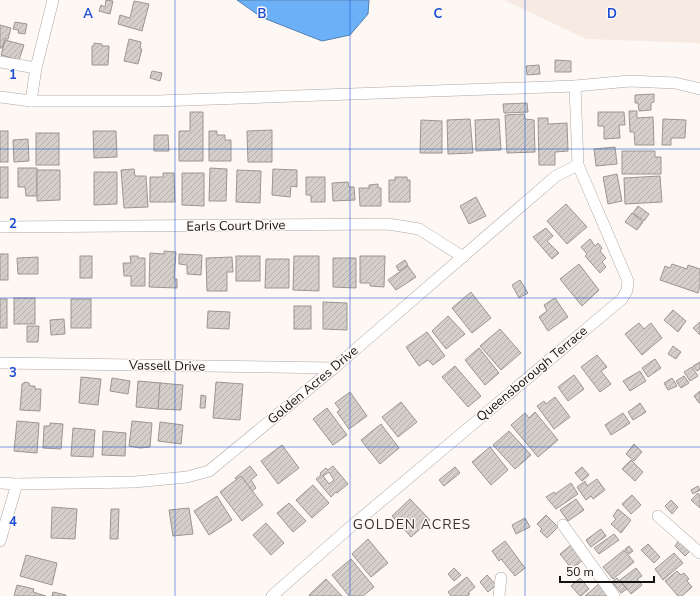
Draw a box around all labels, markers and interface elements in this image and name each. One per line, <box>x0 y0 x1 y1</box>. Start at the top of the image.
text: A <box>83 5 93 23</box>
text: B <box>258 5 267 23</box>
text: C <box>434 5 443 23</box>
text: D <box>607 5 617 23</box>
text: 1 <box>9 66 17 84</box>
text: 2 <box>9 215 17 233</box>
street label: Earls Court Drive <box>186 216 286 236</box>
street label: Queensborough Terrace <box>473 322 591 426</box>
street label: Golden Acres Drive <box>264 342 362 428</box>
street label: Vassell Drive <box>128 356 205 376</box>
text: 3 <box>9 364 17 382</box>
text: 4 <box>9 513 17 531</box>
district label: GOLDEN ACRES <box>353 515 471 534</box>
scale bar <box>560 558 654 584</box>
text: 50 m <box>566 564 594 580</box>

